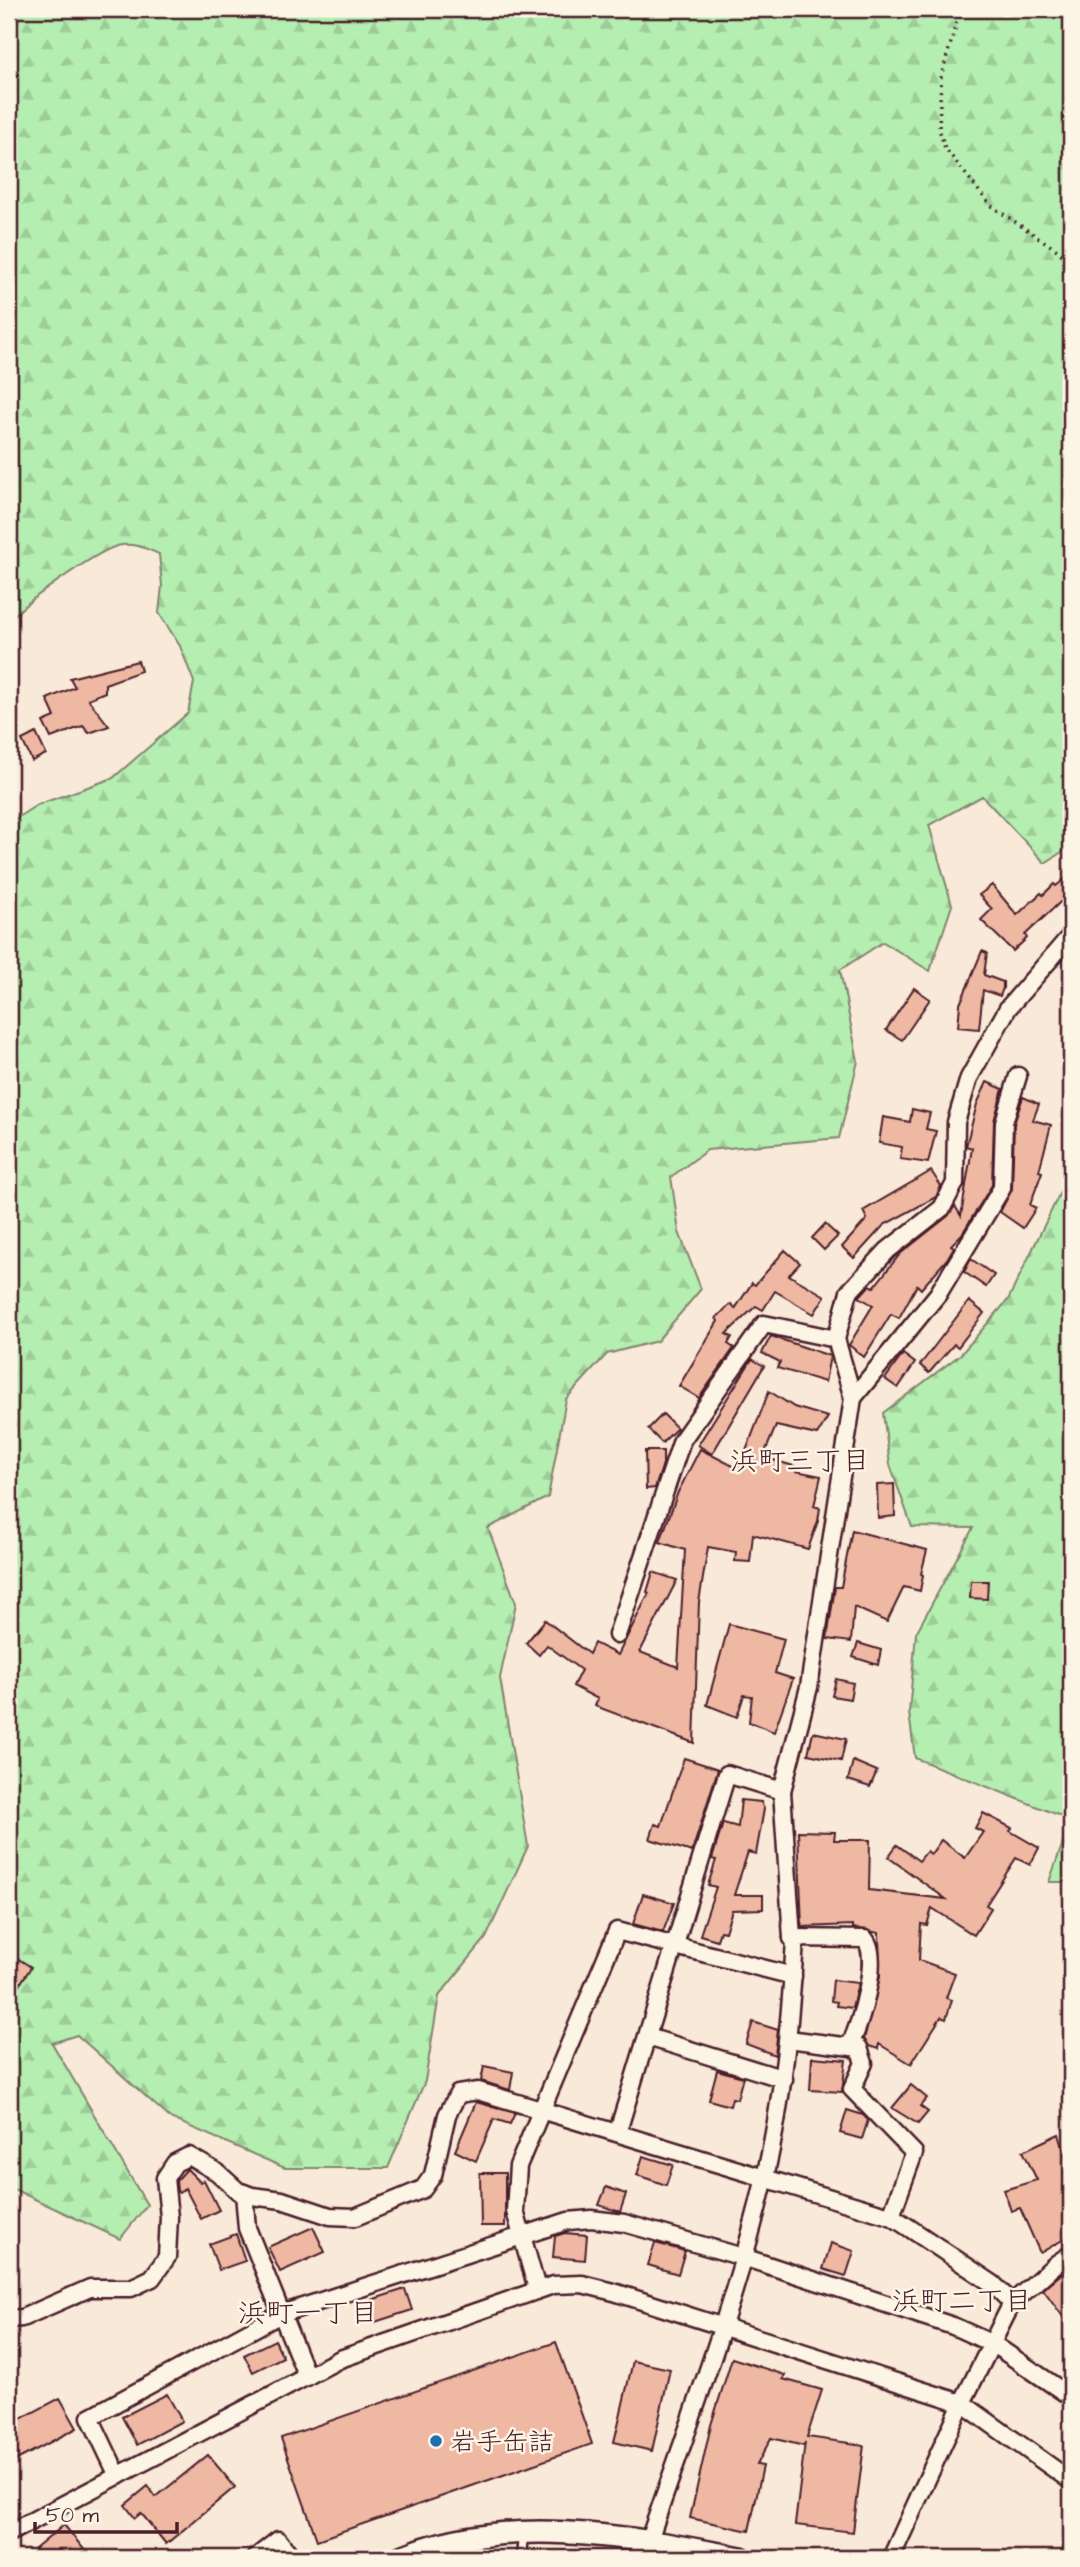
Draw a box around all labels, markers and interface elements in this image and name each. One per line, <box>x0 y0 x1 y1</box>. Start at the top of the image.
district label: 浜町三丁目 <box>730 1442 870 1481</box>
district label: 浜町二丁目 <box>892 2282 1032 2321</box>
district label: 浜町一丁目 <box>238 2294 378 2333</box>
place label: 岩手缶詰 <box>450 2424 554 2460</box>
marker: 岩手缶詰 <box>428 2433 444 2449</box>
scale bar <box>35 2490 177 2534</box>
text: 50 m <box>46 2501 100 2530</box>

